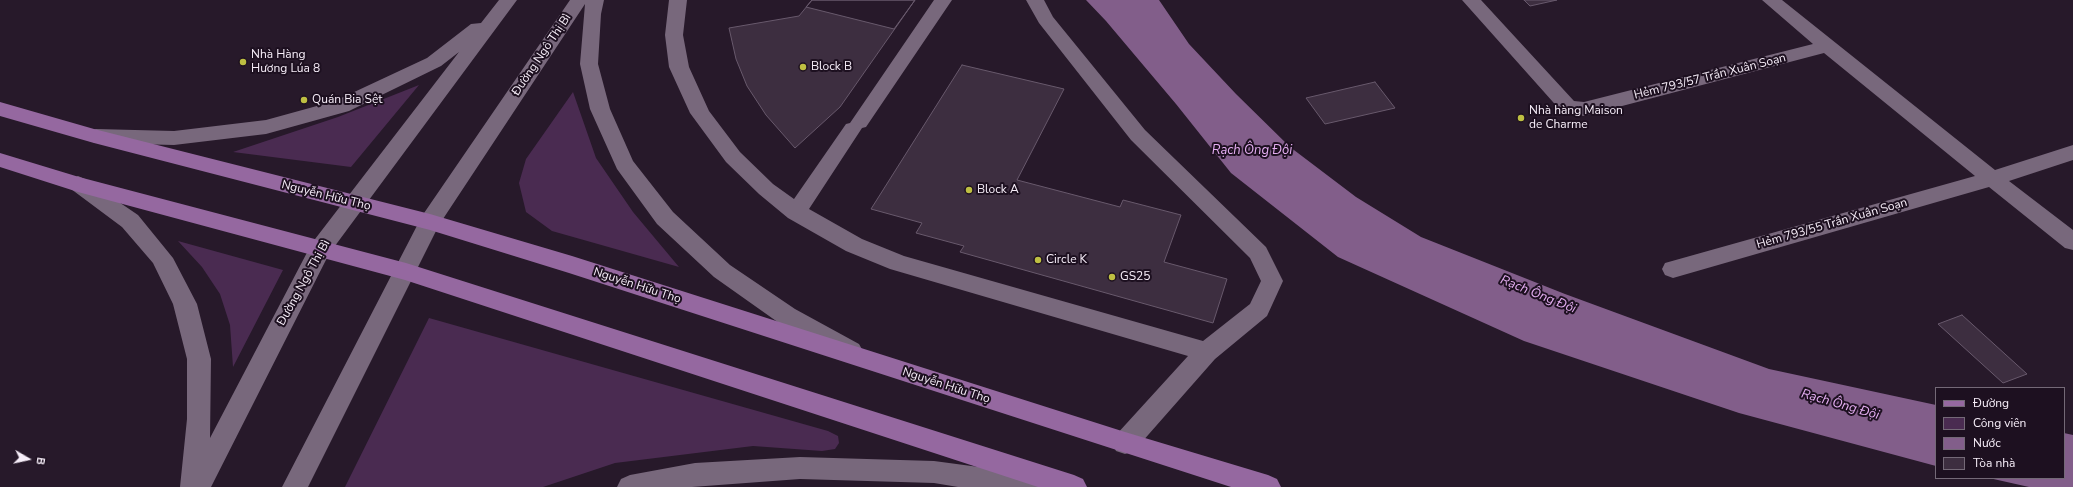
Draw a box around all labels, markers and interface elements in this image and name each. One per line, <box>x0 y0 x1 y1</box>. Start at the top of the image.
street label: Đường Ngô Thị Bì <box>509 11 575 99</box>
place label: Nhà Hàng Hương Lúa 8 <box>251 48 320 76</box>
street label: Hẻm 793/57 Trần Xuân Soạn <box>1632 51 1788 103</box>
marker: Nhà Hàng Hương Lúa 8 <box>238 57 248 67</box>
place label: Block B <box>811 60 852 74</box>
marker: Block B <box>798 62 808 72</box>
place label: Quán Bia Sệt <box>312 93 382 107</box>
marker: Quán Bia Sệt <box>299 95 309 105</box>
place label: Nhà hàng Maison de Charme <box>1529 104 1623 132</box>
marker: Nhà hàng Maison de Charme <box>1516 113 1526 123</box>
water label: Rạch Ông Đội <box>1212 143 1292 159</box>
street label: Nguyễn Hữu Thọ <box>280 178 372 214</box>
place label: Block A <box>977 183 1019 197</box>
marker: Block A <box>964 185 974 195</box>
street label: Hẻm 793/55 Trần Xuân Soạn <box>1755 196 1909 252</box>
street label: Đường Ngô Thị Bì <box>275 238 333 328</box>
place label: Circle K <box>1046 253 1087 267</box>
marker: Circle K <box>1033 255 1043 265</box>
street label: Nguyễn Hữu Thọ <box>591 265 683 307</box>
place label: GS25 <box>1120 270 1150 284</box>
marker: GS25 <box>1107 272 1117 282</box>
water label: Rạch Ông Đội <box>1498 273 1578 317</box>
street label: Nguyễn Hữu Thọ <box>900 365 992 407</box>
water label: Rạch Ông Đội <box>1799 386 1881 424</box>
legend <box>1935 387 2065 479</box>
text: Đường <box>1973 395 2009 411</box>
text: Công viên <box>1973 415 2026 431</box>
text: Nước <box>1973 435 2001 451</box>
north arrow <box>8 439 48 479</box>
text: Tòa nhà <box>1973 455 2015 471</box>
text: B <box>32 456 48 466</box>

